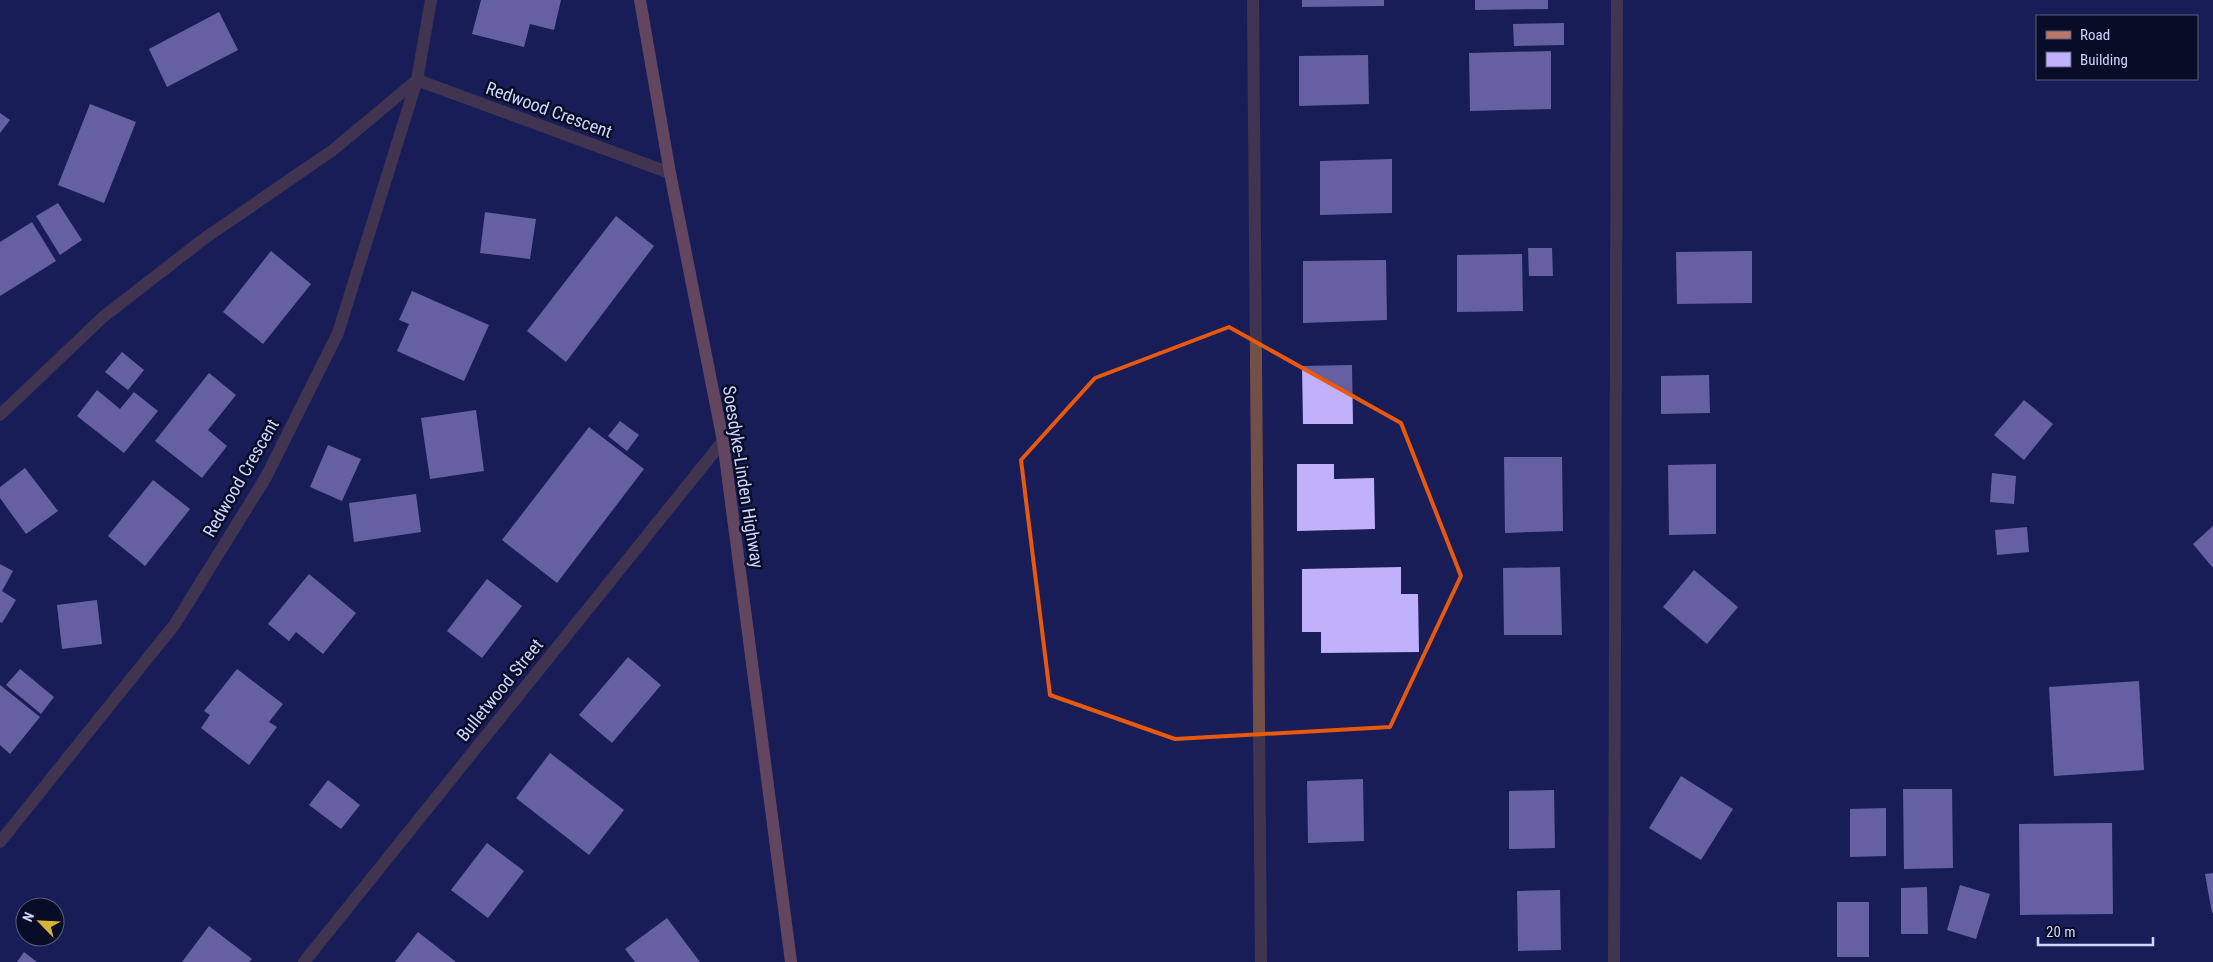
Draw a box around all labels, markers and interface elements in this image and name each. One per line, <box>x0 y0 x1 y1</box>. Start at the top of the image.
legend <box>2036 15 2198 80</box>
text: Road <box>2080 26 2110 44</box>
text: Building <box>2080 51 2128 69</box>
street label: Redwood Crescent <box>483 77 615 142</box>
street label: Soesdyke-Linden Highway <box>719 384 768 570</box>
street label: Redwood Crescent <box>198 415 283 540</box>
street label: Bulletwood Street <box>452 634 547 745</box>
north arrow <box>15 897 65 947</box>
text: N <box>19 910 37 924</box>
scale bar <box>2038 914 2153 946</box>
text: 20 m <box>2046 923 2076 941</box>

